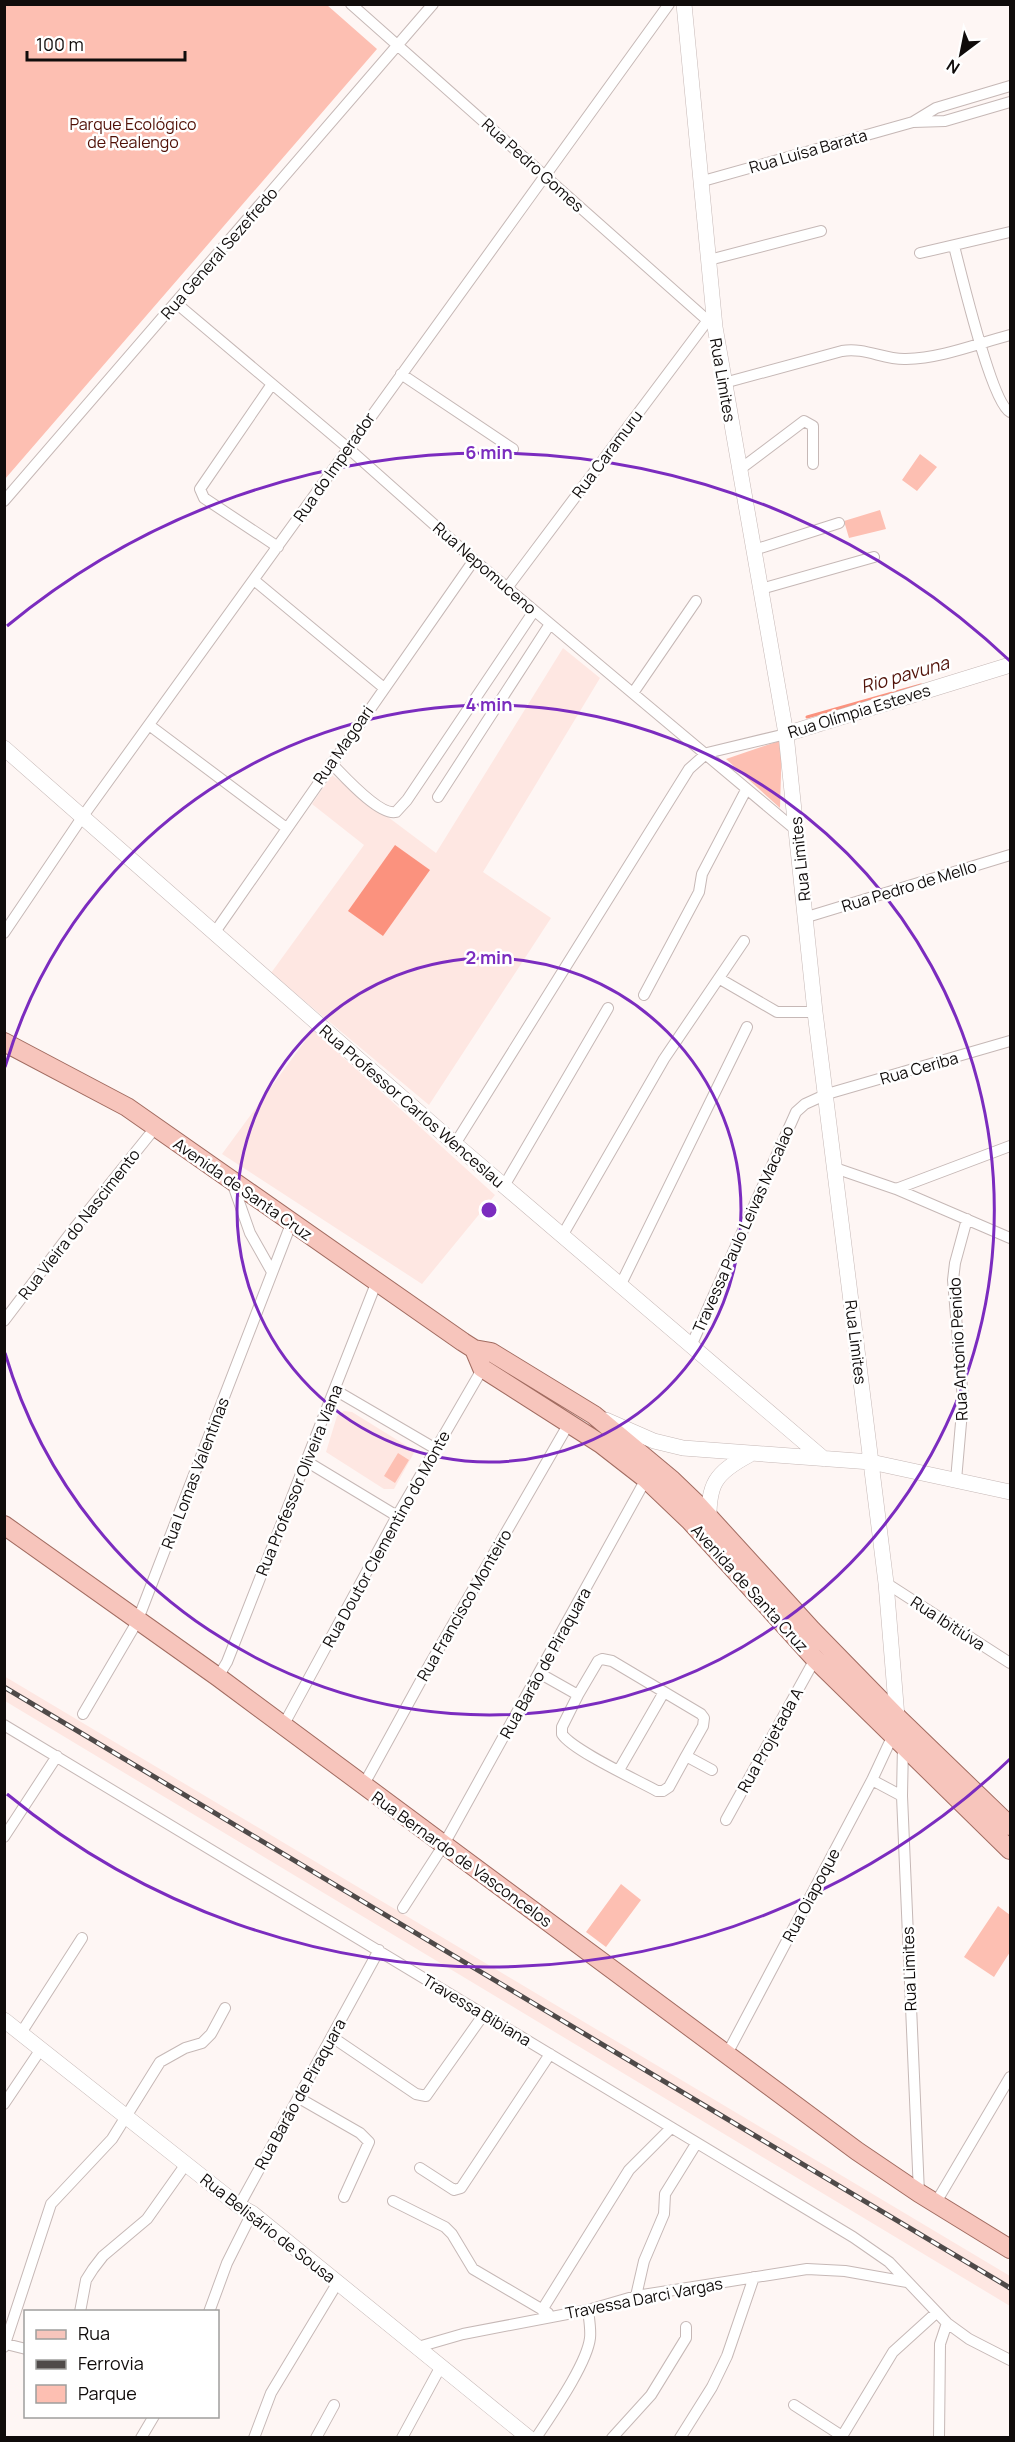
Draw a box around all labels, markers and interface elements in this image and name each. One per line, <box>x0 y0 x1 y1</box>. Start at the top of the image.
scale bar <box>27 24 184 62</box>
north arrow <box>931 24 991 84</box>
text: 100 m <box>36 32 84 56</box>
text: N <box>942 54 964 79</box>
park label: Parque Ecológico de Realengo <box>69 113 197 153</box>
street label: Rua Pedro Gomes <box>477 113 589 217</box>
street label: Rua Luísa Barata <box>746 124 870 178</box>
street label: Rua General Sezefredo <box>156 182 282 324</box>
street label: Rua Limites <box>705 336 741 424</box>
street label: Rua Caramuru <box>567 406 647 502</box>
street label: Rua do Imperador <box>288 408 380 526</box>
text: 6 min <box>465 440 513 464</box>
street label: Rua Nepomuceno <box>429 517 541 619</box>
water label: Rio pavuna <box>858 650 953 698</box>
street label: Rua Olímpia Esteves <box>785 679 933 743</box>
text: 4 min <box>465 692 513 716</box>
street label: Rua Magoari <box>308 701 378 789</box>
street label: Rua Limites <box>785 816 815 902</box>
street label: Rua Pedro de Mello <box>839 855 979 917</box>
text: 2 min <box>466 945 512 969</box>
street label: Rua Professor Carlos Wenceslau <box>315 1020 509 1192</box>
street label: Rua Ceriba <box>877 1046 961 1090</box>
street label: Travessa Paulo Leivas Macalao <box>687 1122 799 1336</box>
street label: Avenida de Santa Cruz <box>169 1133 317 1245</box>
street label: Rua Vieira do Nascimento <box>13 1144 145 1304</box>
centre of rings <box>479 1200 499 1220</box>
street label: Rua Antonio Penido <box>943 1277 973 1421</box>
street label: Rua Limites <box>840 1299 872 1385</box>
street label: Rua Professor Oliveira Viana <box>251 1381 347 1579</box>
street label: Rua Lomas Valentinas <box>156 1394 234 1552</box>
street label: Rua Doutor Clementino do Monte <box>317 1427 455 1651</box>
street label: Avenida de Santa Cruz <box>687 1519 813 1657</box>
street label: Rua Francisco Monteiro <box>411 1525 517 1685</box>
street label: Rua Barão de Piraquara <box>494 1584 596 1742</box>
street label: Rua Ibitiúva <box>906 1591 990 1655</box>
street label: Rua Projetada A <box>732 1684 808 1796</box>
street label: Rua Bernardo de Vasconcelos <box>367 1786 557 1932</box>
street label: Rua Oiapoque <box>777 1844 845 1946</box>
street label: Rua Limites <box>897 1926 921 2012</box>
street label: Travessa Bibiana <box>419 1969 535 2051</box>
street label: Rua Barão de Piraquara <box>249 2015 351 2173</box>
street label: Rua Belisário de Sousa <box>196 2168 340 2288</box>
street label: Travessa Darci Vargas <box>564 2272 724 2324</box>
legend <box>24 2310 219 2418</box>
text: Rua <box>78 2321 110 2345</box>
text: Ferrovia <box>78 2351 144 2375</box>
text: Parque <box>78 2381 137 2405</box>

